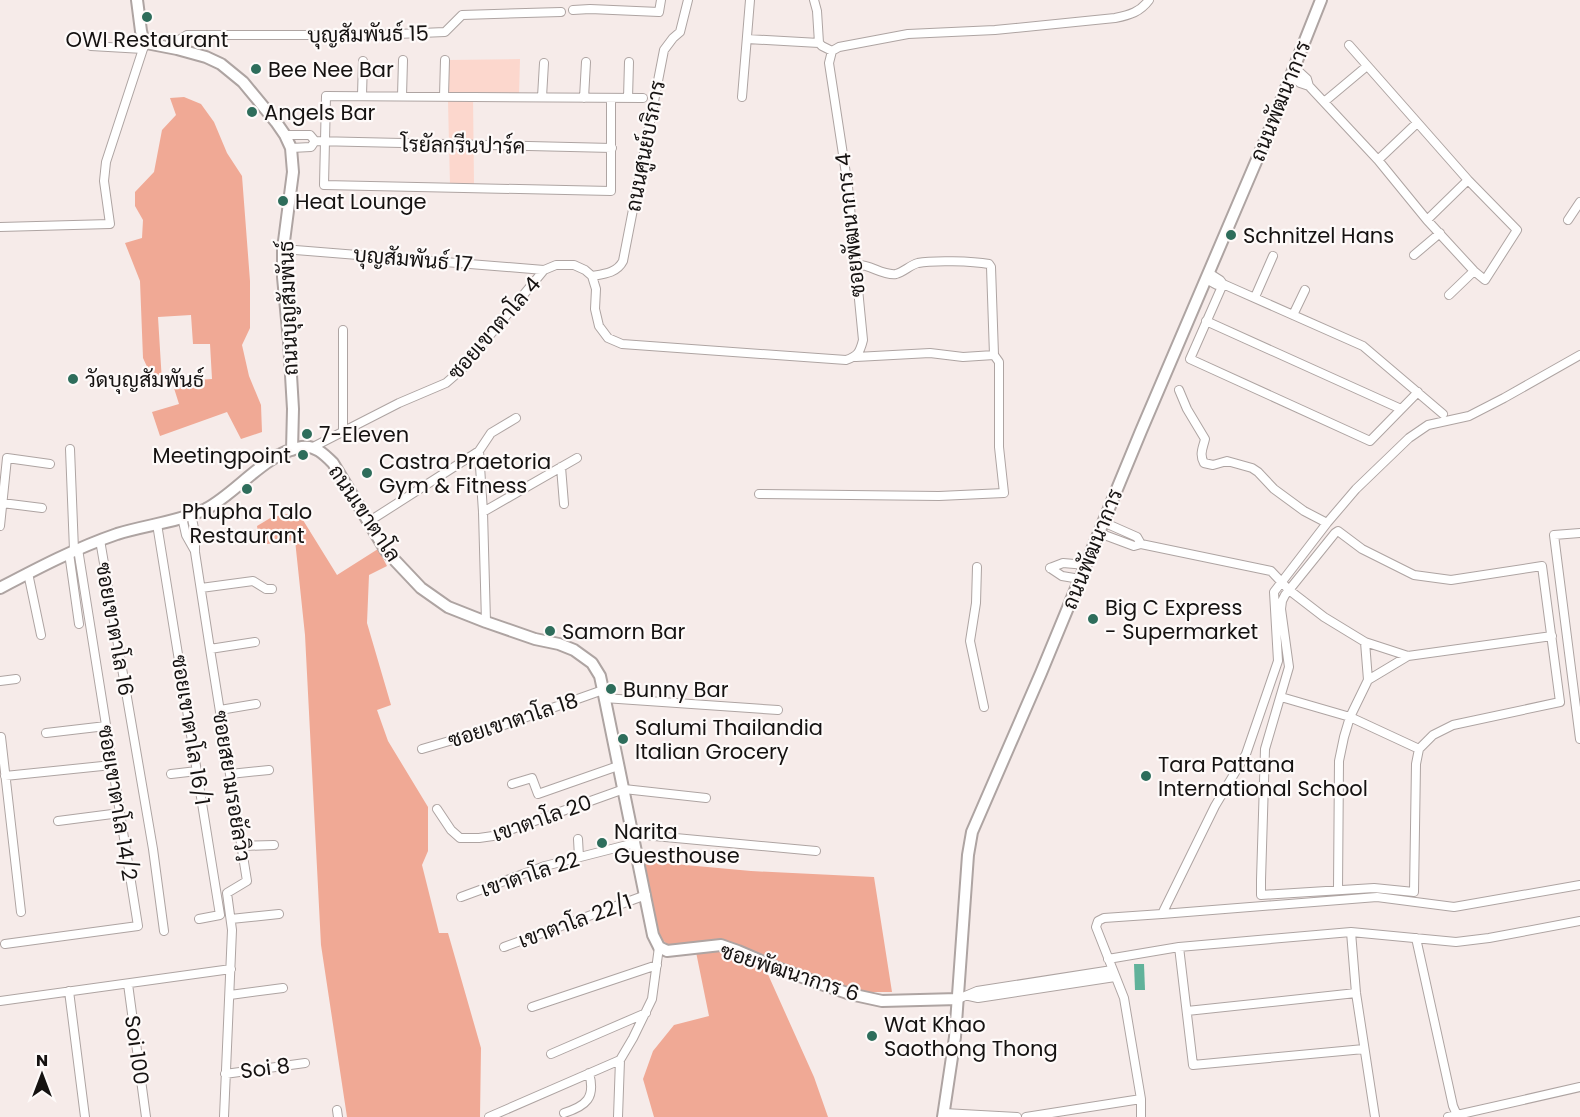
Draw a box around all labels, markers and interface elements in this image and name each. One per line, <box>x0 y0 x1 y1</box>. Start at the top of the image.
marker: OWI Restaurant <box>140 10 154 24</box>
street label: บุญสัมพันธ์ 15 <box>307 18 429 50</box>
place label: OWI Restaurant <box>66 25 228 54</box>
street label: ถนนพัฒนาการ <box>1243 36 1317 166</box>
place label: Bee Nee Bar <box>268 55 394 84</box>
marker: Bee Nee Bar <box>249 62 263 76</box>
street label: ถนนศูนย์บริการ <box>618 78 673 214</box>
place label: Angels Bar <box>264 98 376 127</box>
marker: Angels Bar <box>245 105 259 119</box>
street label: โรยัลกรีนปาร์ค <box>399 129 526 161</box>
street label: ซอยพัฒนาการ 4 <box>828 152 872 298</box>
place label: Heat Lounge <box>295 187 427 216</box>
marker: Heat Lounge <box>276 194 290 208</box>
place label: Schnitzel Hans <box>1243 221 1394 250</box>
marker: Schnitzel Hans <box>1224 228 1238 242</box>
street label: บุญสัมพันธ์ 17 <box>352 239 474 279</box>
street label: ถนนบุญสัมพันธ์ <box>271 240 305 376</box>
street label: ซอยเขาตาโล 4 <box>441 270 547 386</box>
place label: วัดบุญสัมพันธ์ <box>85 365 204 394</box>
marker: วัดบุญสัมพันธ์ <box>66 372 80 386</box>
place label: 7-Eleven <box>319 420 409 449</box>
marker: 7-Eleven <box>300 427 314 441</box>
place label: Meetingpoint <box>153 441 291 470</box>
place label: Castra Praetoria Gym & Fitness <box>379 447 551 500</box>
marker: Meetingpoint <box>296 448 310 462</box>
street label: ถนนเขาตาโล <box>322 459 408 567</box>
marker: Castra Praetoria Gym & Fitness <box>360 466 374 480</box>
marker: Phupha Talo Restaurant <box>240 482 254 496</box>
street label: ถนนพัฒนาการ <box>1055 484 1129 614</box>
place label: Phupha Talo Restaurant <box>182 497 312 550</box>
street label: ซอยเขาตาโล 16 <box>89 560 141 698</box>
place label: Big C Express - Supermarket <box>1105 593 1258 646</box>
marker: Big C Express - Supermarket <box>1086 612 1100 626</box>
place label: Samorn Bar <box>562 617 686 646</box>
marker: Samorn Bar <box>543 624 557 638</box>
street label: ซอยเขาตาโล 16/1 <box>165 653 217 807</box>
place label: Bunny Bar <box>623 675 729 704</box>
marker: Bunny Bar <box>604 682 618 696</box>
street label: ซอยเขาตาโล 18 <box>444 685 582 755</box>
street label: ซอยสยามรอยัลวิว <box>206 708 258 864</box>
place label: Salumi Thailandia Italian Grocery <box>635 713 823 766</box>
street label: ซอยเขาตาโล 14/2 <box>91 723 145 883</box>
marker: Salumi Thailandia Italian Grocery <box>616 732 630 746</box>
place label: Tara Pattana International School <box>1158 750 1368 803</box>
marker: Tara Pattana International School <box>1139 769 1153 783</box>
street label: เขาตาโล 20 <box>489 788 595 848</box>
place label: Narita Guesthouse <box>614 817 740 870</box>
marker: Narita Guesthouse <box>595 836 609 850</box>
street label: เขาตาโล 22 <box>477 844 583 904</box>
street label: เขาตาโล 22/1 <box>514 887 636 955</box>
street label: ซอยพัฒนาการ 6 <box>717 936 863 1008</box>
place label: Wat Khao Saothong Thong <box>884 1010 1058 1063</box>
street label: Soi 100 <box>118 1014 156 1086</box>
marker: Wat Khao Saothong Thong <box>865 1029 879 1043</box>
north arrow <box>12 1045 72 1105</box>
text: N <box>36 1049 48 1072</box>
street label: Soi 8 <box>239 1051 291 1085</box>

